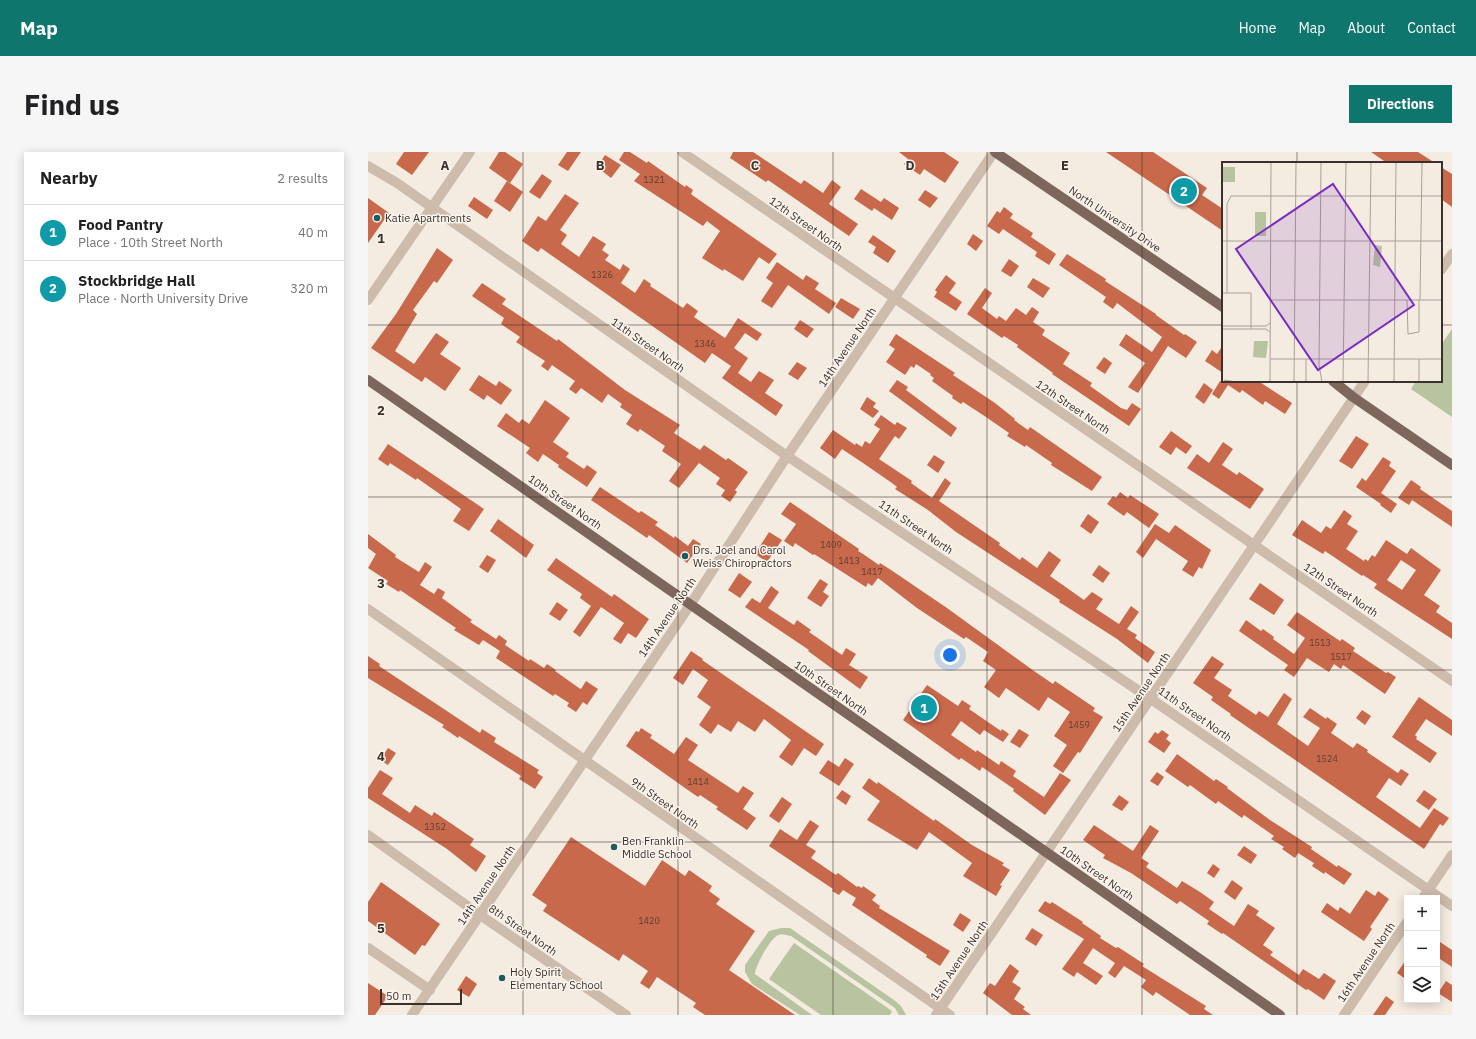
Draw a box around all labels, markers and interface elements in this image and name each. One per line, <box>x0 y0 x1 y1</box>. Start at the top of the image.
text: Map <box>20 16 58 40</box>
text: Home <box>1239 19 1276 37</box>
text: Map <box>1298 19 1325 37</box>
text: About <box>1347 19 1385 37</box>
text: Contact <box>1407 19 1456 37</box>
button: Directions <box>1349 85 1452 123</box>
text: Find us <box>24 86 120 123</box>
text: A <box>441 157 450 174</box>
text: B <box>596 157 605 174</box>
text: C <box>751 157 760 174</box>
text: D <box>905 157 915 174</box>
text: E <box>1061 157 1069 174</box>
inset map <box>1222 162 1442 382</box>
text: Nearby <box>40 167 98 189</box>
text: 2 results <box>277 170 328 187</box>
house number: 1321 <box>643 174 665 185</box>
pin: 2 <box>1171 176 1197 206</box>
street label: North University Drive <box>1066 183 1164 255</box>
street label: 12th Street North <box>766 193 846 255</box>
place label: Katie Apartments <box>385 211 471 225</box>
marker: Katie Apartments <box>372 213 382 223</box>
text: Food Pantry <box>78 215 163 234</box>
text: 1 <box>49 224 57 241</box>
text: 40 m <box>298 224 328 241</box>
text: 1 <box>377 230 385 247</box>
text: Place · 10th Street North <box>78 234 223 251</box>
house number: 1326 <box>591 269 613 280</box>
text: Stockbridge Hall <box>78 271 195 290</box>
text: 2 <box>49 280 57 297</box>
text: 320 m <box>290 280 328 297</box>
text: Place · North University Drive <box>78 290 248 307</box>
street label: 14th Avenue North <box>815 304 879 390</box>
street label: 11th Street North <box>608 314 688 376</box>
house number: 1346 <box>694 338 716 349</box>
street label: 12th Street North <box>1033 377 1113 437</box>
text: 2 <box>377 402 385 419</box>
street label: 10th Street North <box>525 471 605 533</box>
street label: 11th Street North <box>876 497 956 557</box>
house number: 1409 <box>820 539 842 550</box>
place label: Drs. Joel and Carol Weiss Chiropractors <box>693 543 792 570</box>
marker: Drs. Joel and Carol Weiss Chiropractors <box>680 551 690 561</box>
house number: 1413 <box>838 555 860 566</box>
street label: 12th Street North <box>1301 560 1381 620</box>
house number: 1417 <box>861 566 883 577</box>
street label: 14th Avenue North <box>635 574 699 660</box>
text: 3 <box>377 575 385 592</box>
house number: 1513 <box>1309 637 1331 648</box>
your location <box>940 645 960 665</box>
street label: 15th Avenue North <box>1109 649 1173 735</box>
house number: 1517 <box>1330 651 1352 662</box>
street label: 10th Street North <box>791 657 871 719</box>
street label: 11th Street North <box>1155 683 1235 745</box>
pin: 1 <box>911 693 937 723</box>
house number: 1459 <box>1068 719 1090 730</box>
text: 4 <box>377 748 385 765</box>
house number: 1524 <box>1316 753 1338 764</box>
street label: 9th Street North <box>628 774 702 832</box>
house number: 1414 <box>687 776 709 787</box>
house number: 1352 <box>424 821 446 832</box>
place label: Ben Franklin Middle School <box>622 834 692 861</box>
street label: 14th Avenue North <box>454 842 518 928</box>
marker: Ben Franklin Middle School <box>609 842 619 852</box>
street label: 10th Street North <box>1057 842 1137 904</box>
map controls <box>1404 895 1440 1003</box>
button: + <box>1404 895 1440 931</box>
street label: 8th Street North <box>486 901 560 959</box>
house number: 1420 <box>638 915 660 926</box>
street label: 15th Avenue North <box>927 917 991 1003</box>
street label: 16th Avenue North <box>1334 919 1398 1005</box>
text: 5 <box>377 920 385 937</box>
button: − <box>1404 931 1440 967</box>
place label: Holy Spirit Elementary School <box>510 965 603 992</box>
button: layers <box>1404 967 1440 1003</box>
marker: Holy Spirit Elementary School <box>497 973 507 983</box>
scale bar <box>380 987 462 1006</box>
text: 50 m <box>386 989 411 1003</box>

